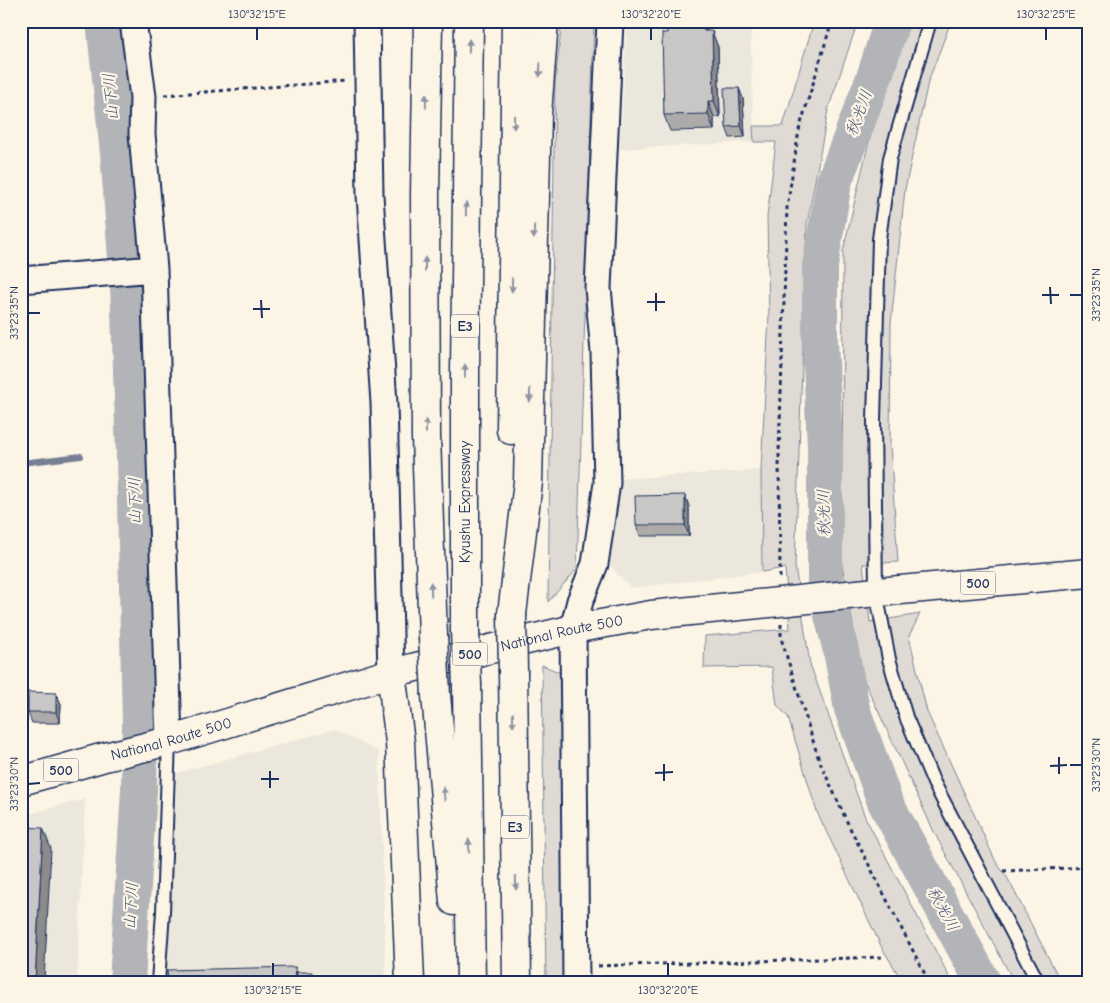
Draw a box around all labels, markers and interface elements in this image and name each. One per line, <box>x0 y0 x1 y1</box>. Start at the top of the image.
text: 130°32'15"E <box>228 7 286 21</box>
text: 130°32'20"E <box>621 7 681 21</box>
text: 130°32'25"E <box>1016 7 1076 21</box>
one-way arrow <box>465 38 473 54</box>
one-way arrow <box>536 62 544 78</box>
water label: 山下川 <box>100 72 122 122</box>
water label: 秋光川 <box>842 87 876 139</box>
one-way arrow <box>423 93 431 109</box>
one-way arrow <box>510 115 518 131</box>
one-way arrow <box>463 200 471 216</box>
one-way arrow <box>530 224 538 240</box>
one-way arrow <box>421 256 429 272</box>
text: 33°23'35"N <box>1089 268 1103 322</box>
one-way arrow <box>508 277 516 293</box>
text: 33°23'35"N <box>7 286 21 340</box>
road number: E3 <box>451 314 479 338</box>
one-way arrow <box>461 363 469 379</box>
one-way arrow <box>526 387 534 403</box>
one-way arrow <box>422 418 430 434</box>
street label: Kyushu Expressway <box>456 440 474 563</box>
water label: 山下川 <box>126 477 144 525</box>
water label: 秋光川 <box>815 489 833 537</box>
road number: 500 <box>960 572 996 594</box>
one-way arrow <box>427 580 435 596</box>
street label: National Route 500 <box>499 611 624 655</box>
road number: 500 <box>452 642 488 666</box>
street label: National Route 500 <box>109 713 234 764</box>
one-way arrow <box>510 713 518 729</box>
text: 33°23'30"N <box>1089 738 1103 792</box>
text: 33°23'30"N <box>7 757 21 811</box>
road number: 500 <box>44 758 78 782</box>
one-way arrow <box>440 785 448 801</box>
road number: E3 <box>501 816 529 839</box>
one-way arrow <box>465 837 473 853</box>
one-way arrow <box>512 875 520 891</box>
water label: 山下川 <box>121 882 141 930</box>
water label: 秋光川 <box>923 884 963 934</box>
text: 130°32'15"E <box>244 983 302 997</box>
text: 130°32'20"E <box>638 983 698 997</box>

